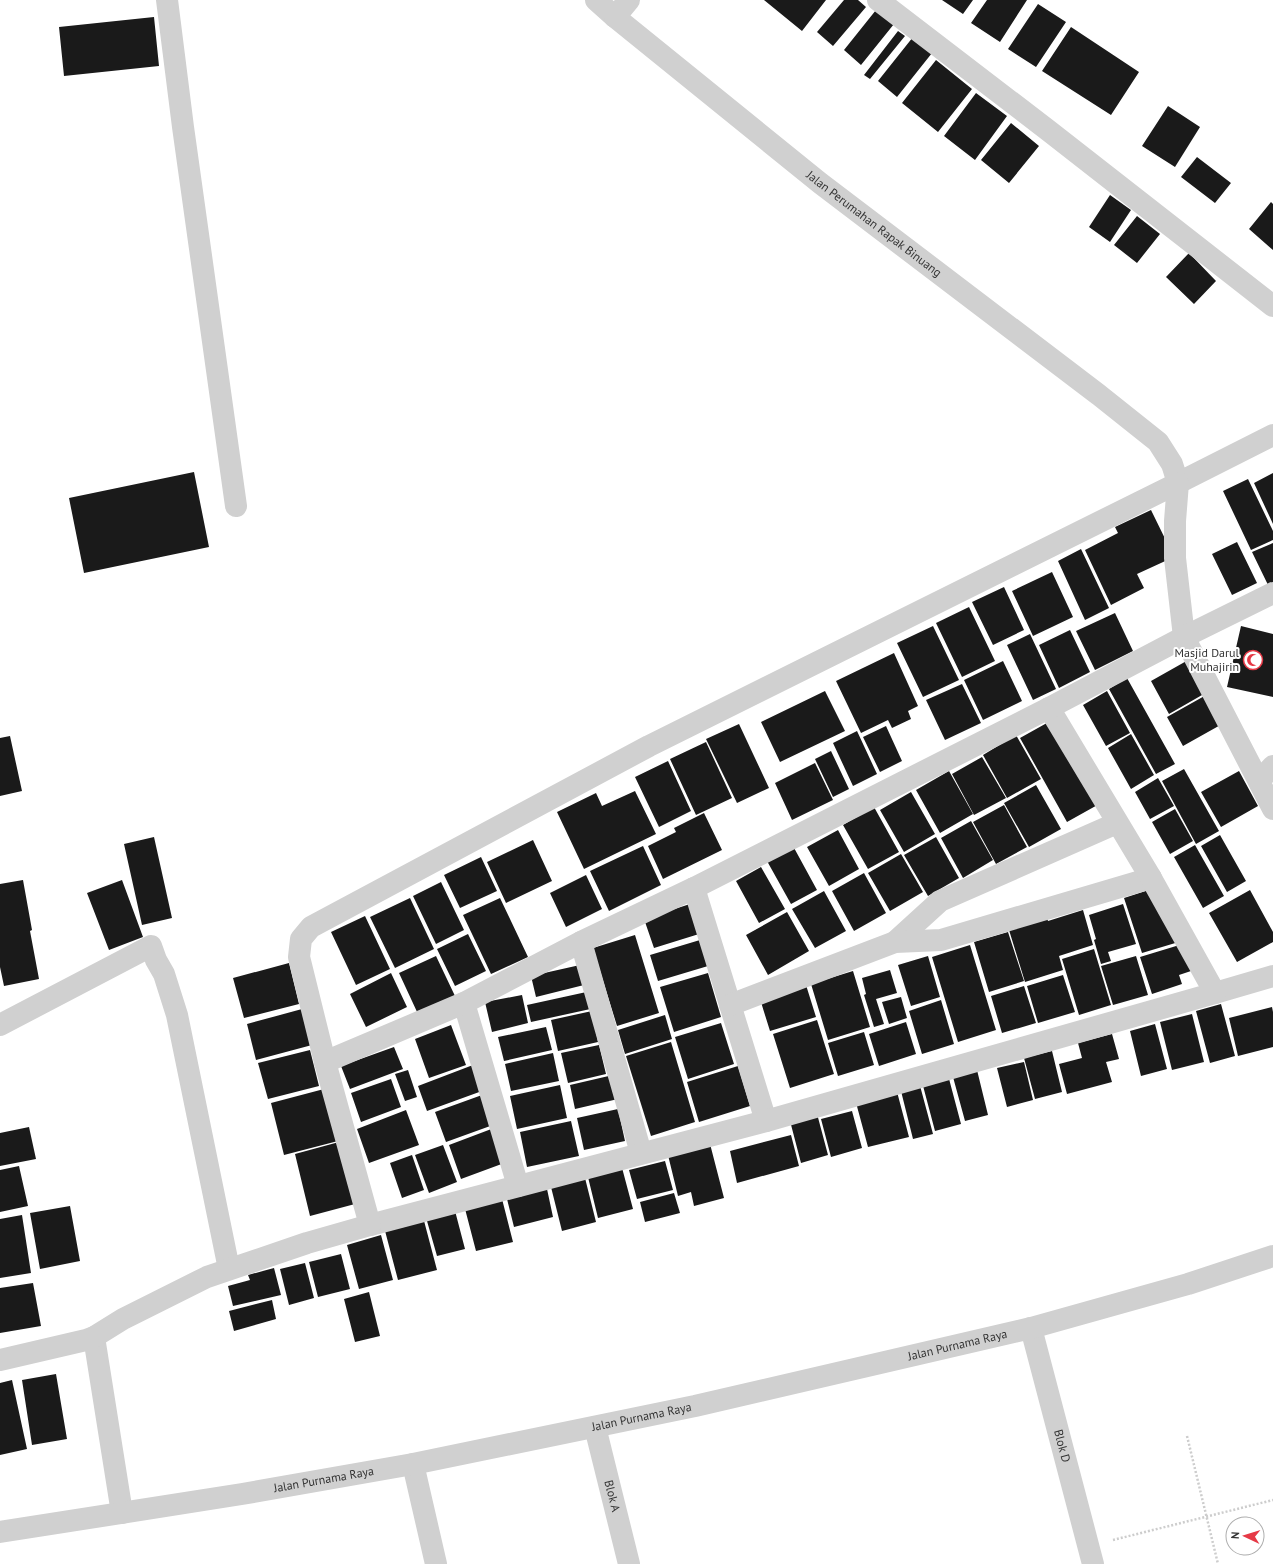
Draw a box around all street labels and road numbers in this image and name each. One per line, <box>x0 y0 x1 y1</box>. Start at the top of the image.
street label: Jalan Perumahan Rapak Binuang <box>803 167 945 280</box>
street label: Jalan Purnama Raya <box>905 1326 1009 1364</box>
street label: Jalan Purnama Raya <box>589 1399 693 1434</box>
street label: Blok D <box>1051 1428 1074 1464</box>
street label: Jalan Purnama Raya <box>271 1463 375 1495</box>
street label: Blok A <box>601 1478 624 1513</box>

